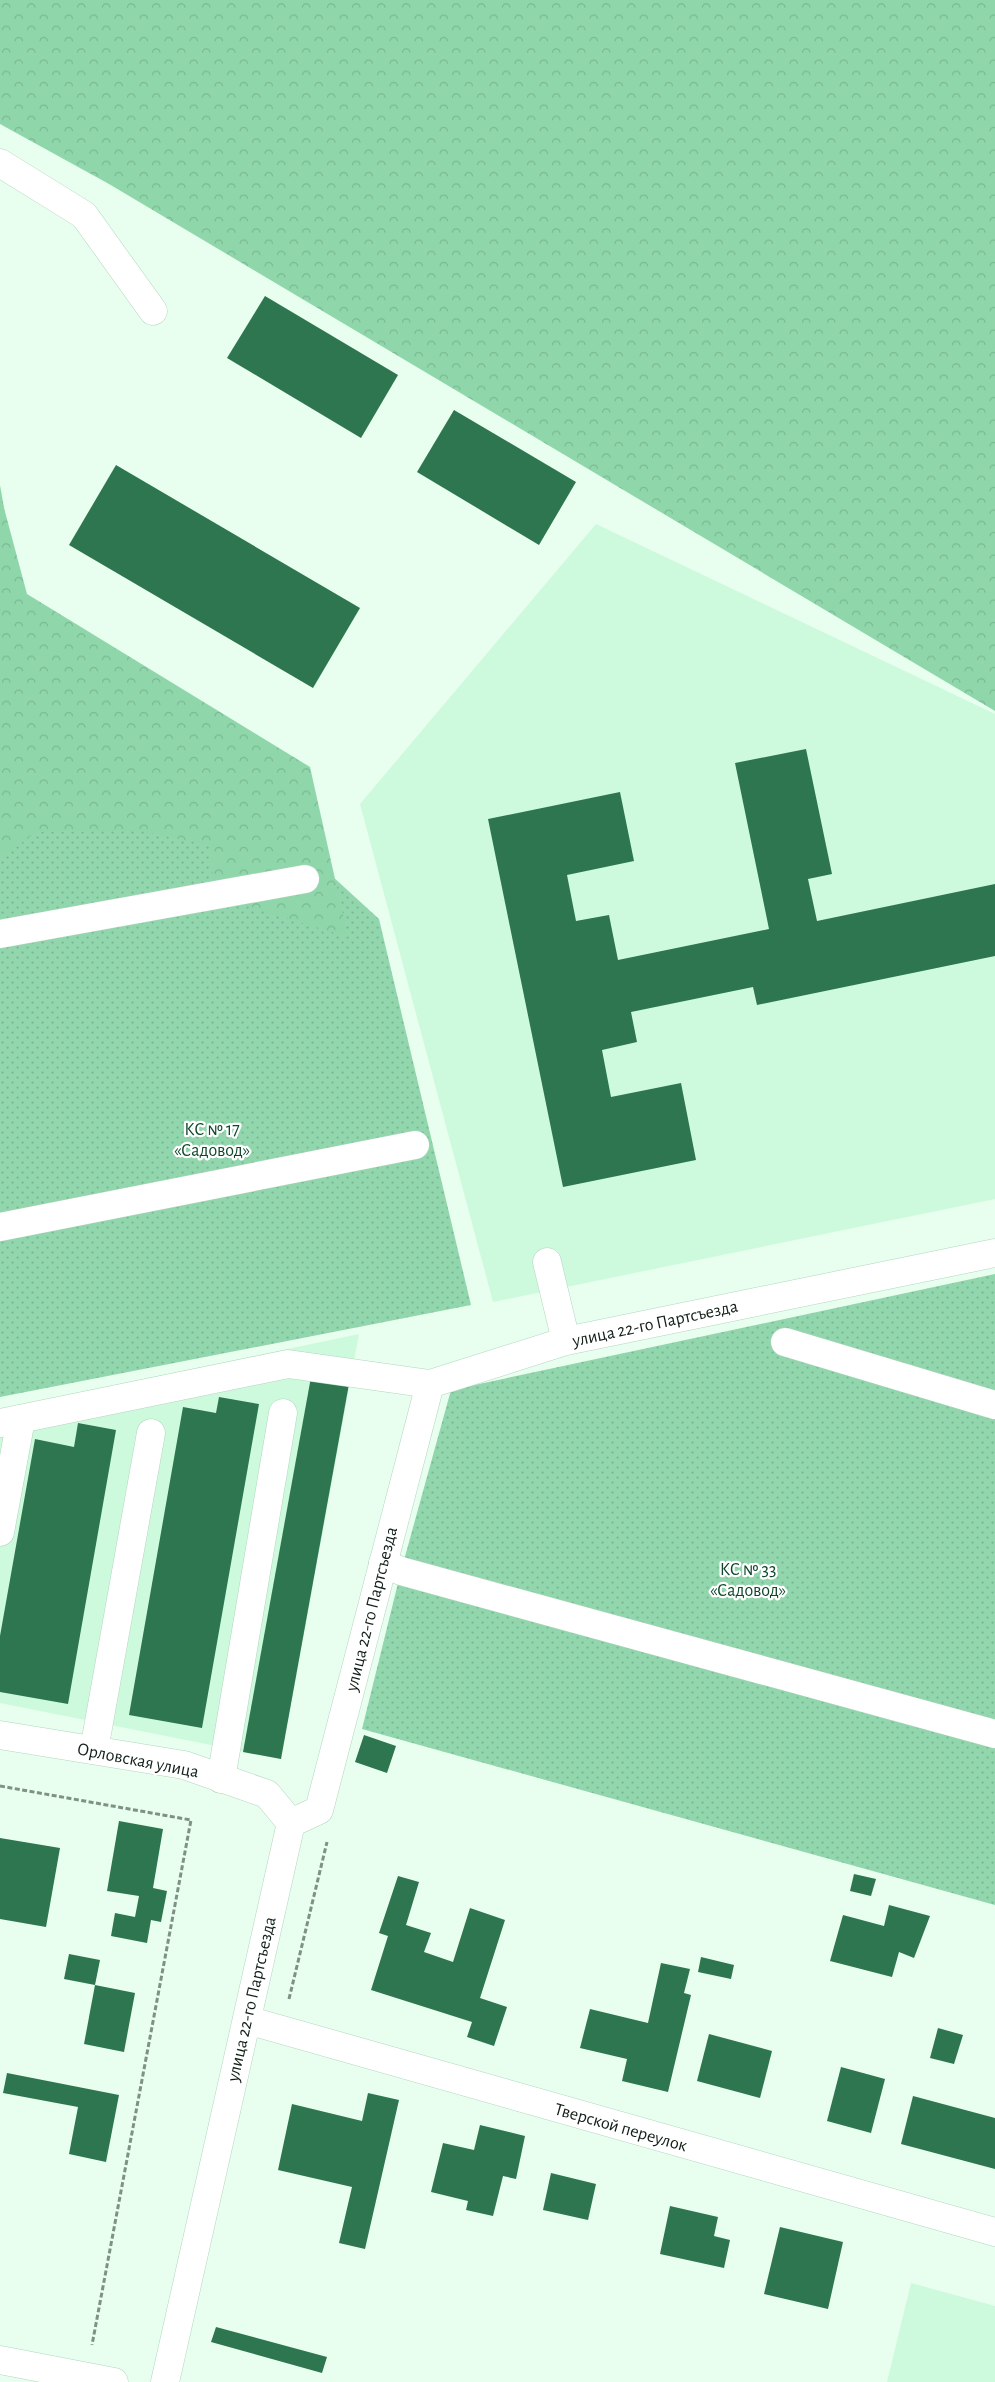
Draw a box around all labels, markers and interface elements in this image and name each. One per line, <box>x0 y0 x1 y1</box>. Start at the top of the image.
park label: КС № 17 «Садовод» <box>174 1121 250 1160</box>
street label: улица 22-го Партсъезда <box>570 1298 740 1351</box>
street label: улица 22-го Партсъезда <box>343 1525 401 1694</box>
park label: КС № 33 «Садовод» <box>710 1561 786 1600</box>
street label: Орловская улица <box>75 1740 200 1782</box>
street label: улица 22-го Партсъезда <box>224 1915 280 2084</box>
street label: Тверской переулок <box>553 2100 690 2156</box>

